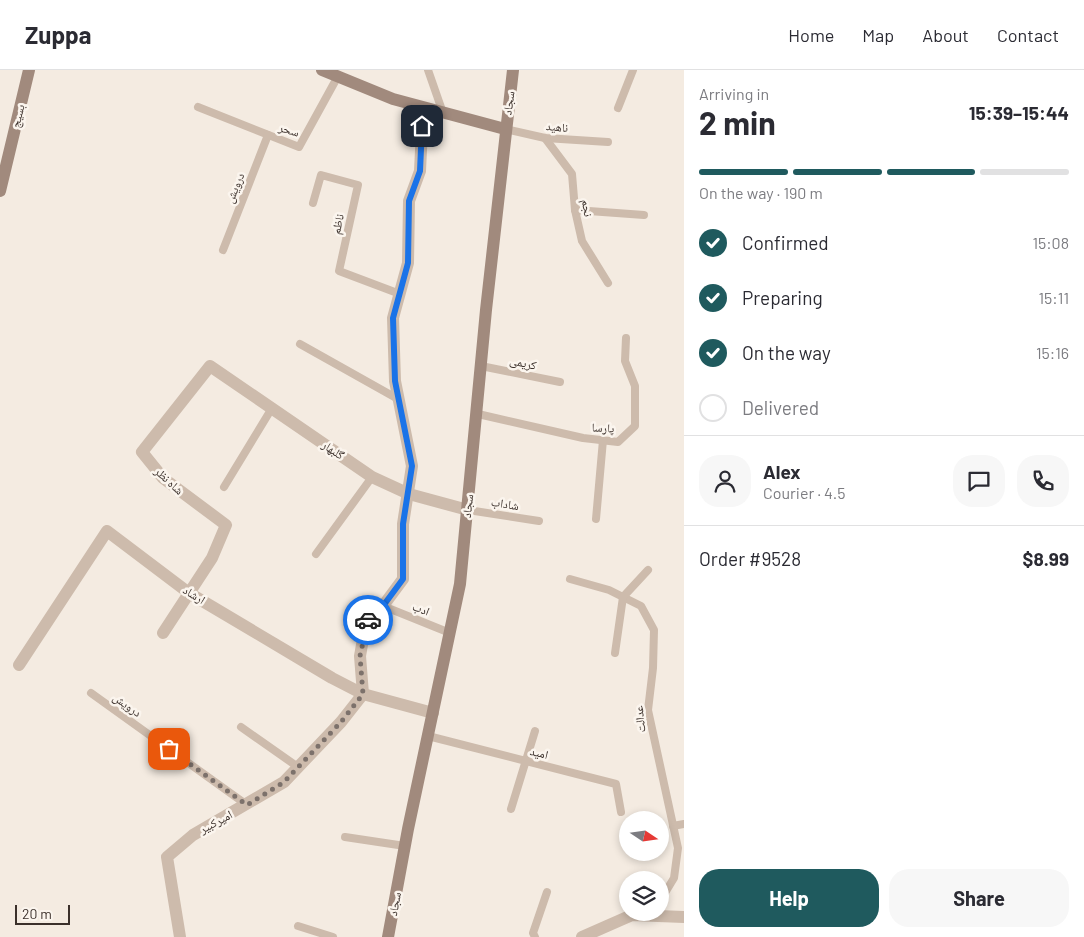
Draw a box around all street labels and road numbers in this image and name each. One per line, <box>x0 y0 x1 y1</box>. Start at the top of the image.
street label: سجاد <box>499 90 518 116</box>
street label: بسیج <box>7 103 28 129</box>
street label: ناهید <box>545 118 569 135</box>
street label: سحر <box>276 119 301 139</box>
street label: درویش <box>222 170 248 205</box>
street label: نجم <box>578 198 596 218</box>
street label: ناظم <box>328 212 348 236</box>
street label: کریمی <box>508 352 538 373</box>
street label: پارسا <box>591 419 615 436</box>
street label: گلبهار <box>318 436 347 463</box>
street label: شاه نظر <box>152 463 187 497</box>
street label: سجاد <box>459 493 476 519</box>
street label: شاداب <box>490 494 520 513</box>
street label: ارشاد <box>181 582 208 606</box>
street label: ادب <box>410 598 432 619</box>
street label: درویش <box>110 689 144 720</box>
street label: عدالت <box>631 705 647 733</box>
street label: امید <box>528 743 550 762</box>
street label: امیرکبیر <box>196 807 235 837</box>
street label: سجاد <box>385 891 404 917</box>

